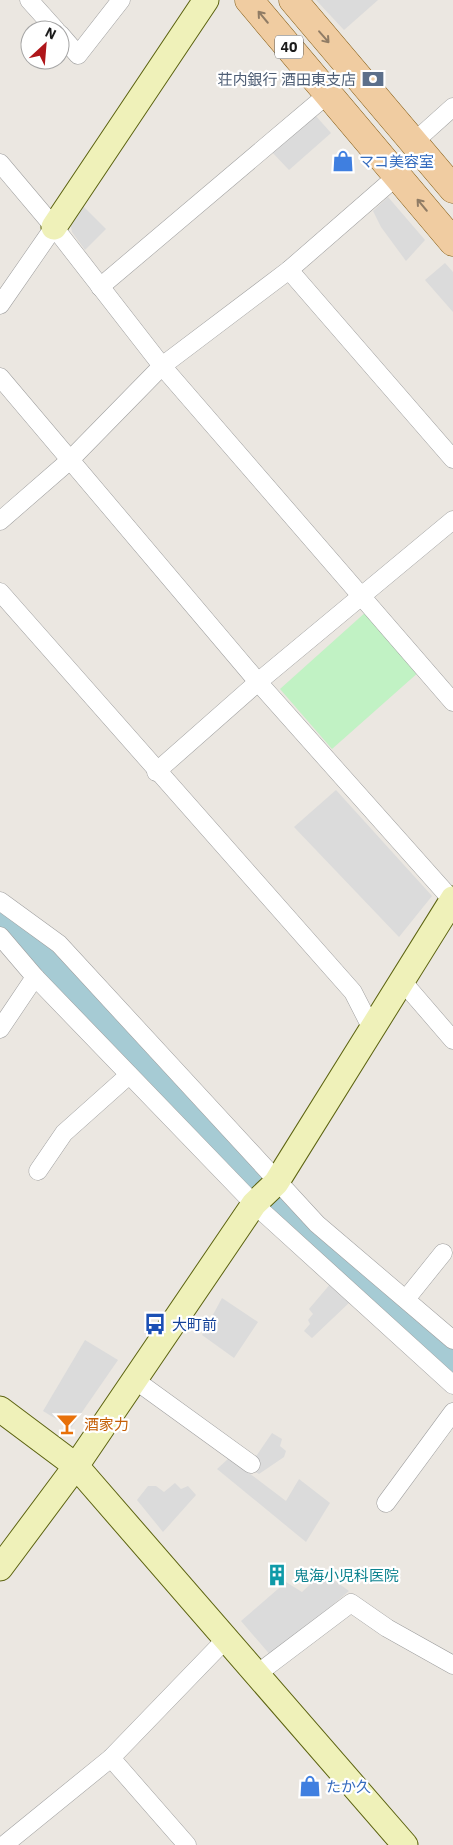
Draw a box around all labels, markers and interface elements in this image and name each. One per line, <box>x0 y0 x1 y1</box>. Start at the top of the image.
one-way arrow <box>257 10 269 23</box>
north arrow <box>20 20 70 70</box>
text: N <box>42 23 59 44</box>
one-way arrow <box>319 30 330 43</box>
road number: 40 <box>275 36 303 58</box>
bank icon: 荘内銀行 酒田東支店 <box>360 66 386 92</box>
place label: 荘内銀行 酒田東支店 <box>217 70 356 89</box>
shop icon: マコ美容室 <box>330 148 356 174</box>
place label: マコ美容室 <box>359 152 434 171</box>
one-way arrow <box>416 199 427 212</box>
bus stop icon: 大町前 <box>142 1311 168 1337</box>
place label: 大町前 <box>172 1315 217 1334</box>
bar icon: 酒家力 <box>54 1411 80 1437</box>
place label: 酒家力 <box>84 1415 129 1434</box>
building icon: 鬼海小児科医院 <box>264 1562 290 1588</box>
place label: 鬼海小児科医院 <box>294 1566 399 1585</box>
shop icon: たか久 <box>297 1773 323 1799</box>
place label: たか久 <box>326 1777 371 1796</box>

